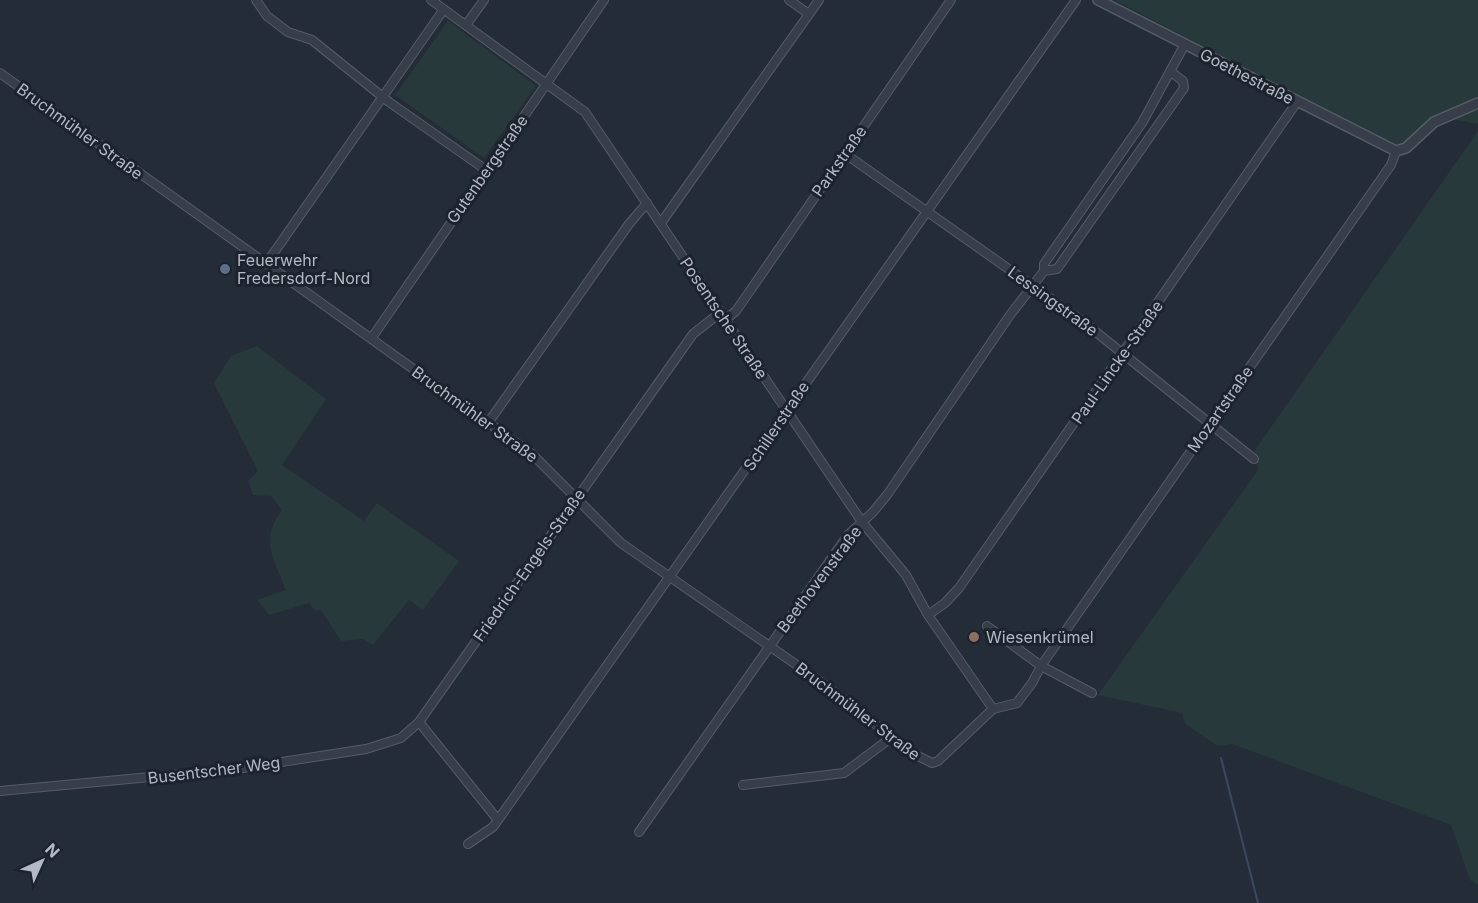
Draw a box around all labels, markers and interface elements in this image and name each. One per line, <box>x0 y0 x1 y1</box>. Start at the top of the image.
street label: Goethestraße <box>1197 44 1297 108</box>
street label: Bruchmühler Straße <box>13 79 147 183</box>
street label: Gutenbergstraße <box>442 111 532 227</box>
street label: Parkstraße <box>807 122 871 200</box>
place label: Feuerwehr Fredersdorf-Nord <box>237 250 370 288</box>
street label: Posentsche Straße <box>676 253 772 383</box>
marker: Feuerwehr Fredersdorf-Nord <box>218 262 232 276</box>
street label: Lessingstraße <box>1004 262 1102 340</box>
street label: Paul-Lincke-Straße <box>1067 296 1167 428</box>
street label: Bruchmühler Straße <box>408 362 542 466</box>
street label: Mozartstraße <box>1183 362 1257 456</box>
street label: Schillerstraße <box>739 377 813 475</box>
street label: Friedrich-Engels-Straße <box>469 485 589 645</box>
street label: Beethovenstraße <box>772 522 866 636</box>
place label: Wiesenkrümel <box>986 627 1094 647</box>
marker: Wiesenkrümel <box>967 630 981 644</box>
street label: Bruchmühler Straße <box>792 658 924 764</box>
street label: Busentscher Weg <box>147 752 281 788</box>
north arrow <box>12 831 72 891</box>
text: N <box>41 839 64 862</box>

